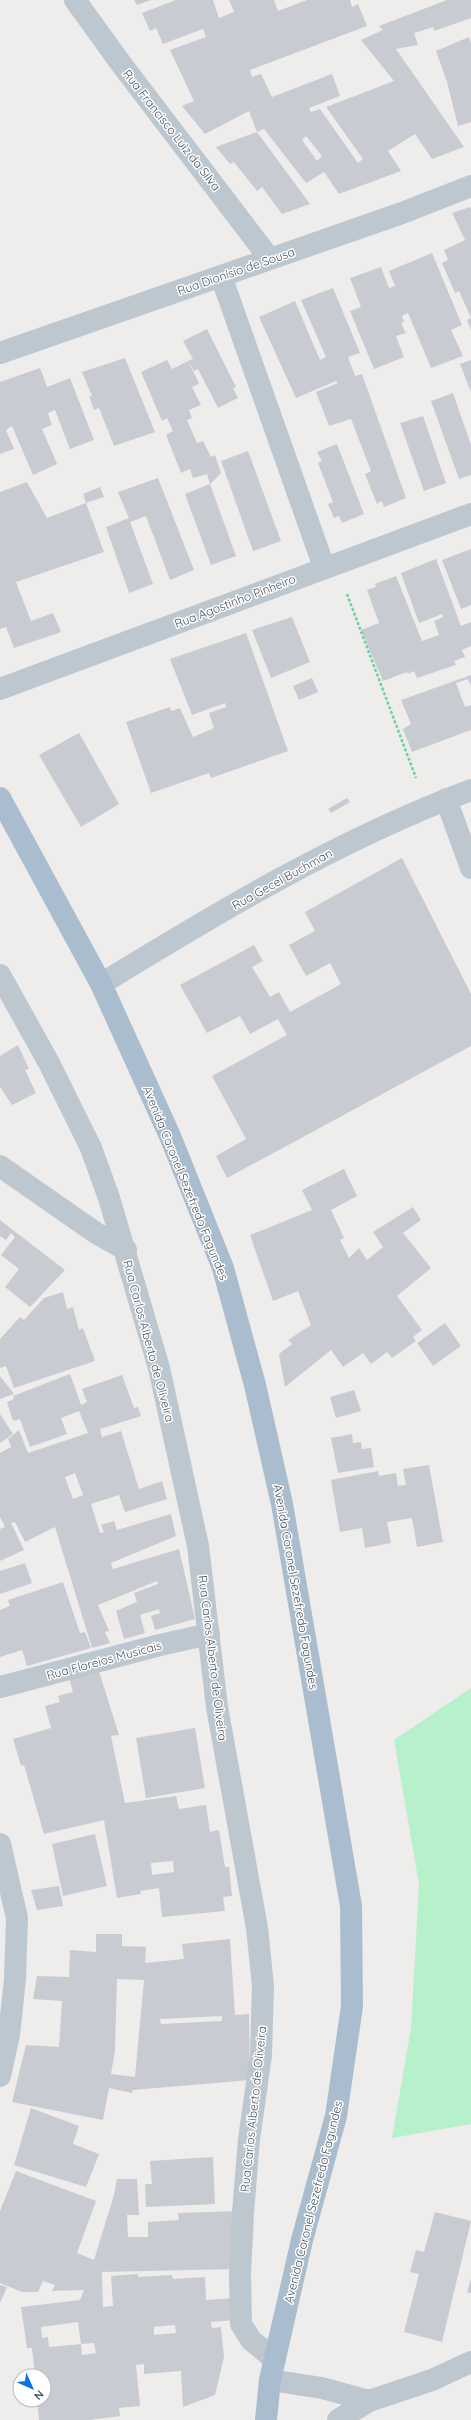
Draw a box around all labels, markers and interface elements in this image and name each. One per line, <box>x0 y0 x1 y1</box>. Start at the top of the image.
street label: Rua Francisco Luiz da Silva <box>120 66 224 194</box>
street label: Rua Dionísio de Sousa <box>175 244 297 298</box>
street label: Rua Agostinho Pinheiro <box>172 571 298 631</box>
street label: Rua Gecel Buchman <box>229 845 335 913</box>
street label: Avenida Coronel Sezefredo Fagundes <box>140 1084 232 1283</box>
street label: Rua Carlos Alberto de Oliveira <box>120 1259 178 1423</box>
street label: Avenida Coronel Sezefredo Fagundes <box>271 1483 322 1691</box>
street label: Rua Carlos Alberto de Oliveira <box>195 1574 231 1742</box>
street label: Rua Floreios Musicais <box>45 1637 164 1683</box>
street label: Rua Carlos Alberto de Oliveira <box>237 2025 269 2193</box>
street label: Avenida Coronel Sezefredo Fagundes <box>281 2099 346 2305</box>
north arrow <box>12 2368 52 2408</box>
text: N <box>31 2387 47 2403</box>

